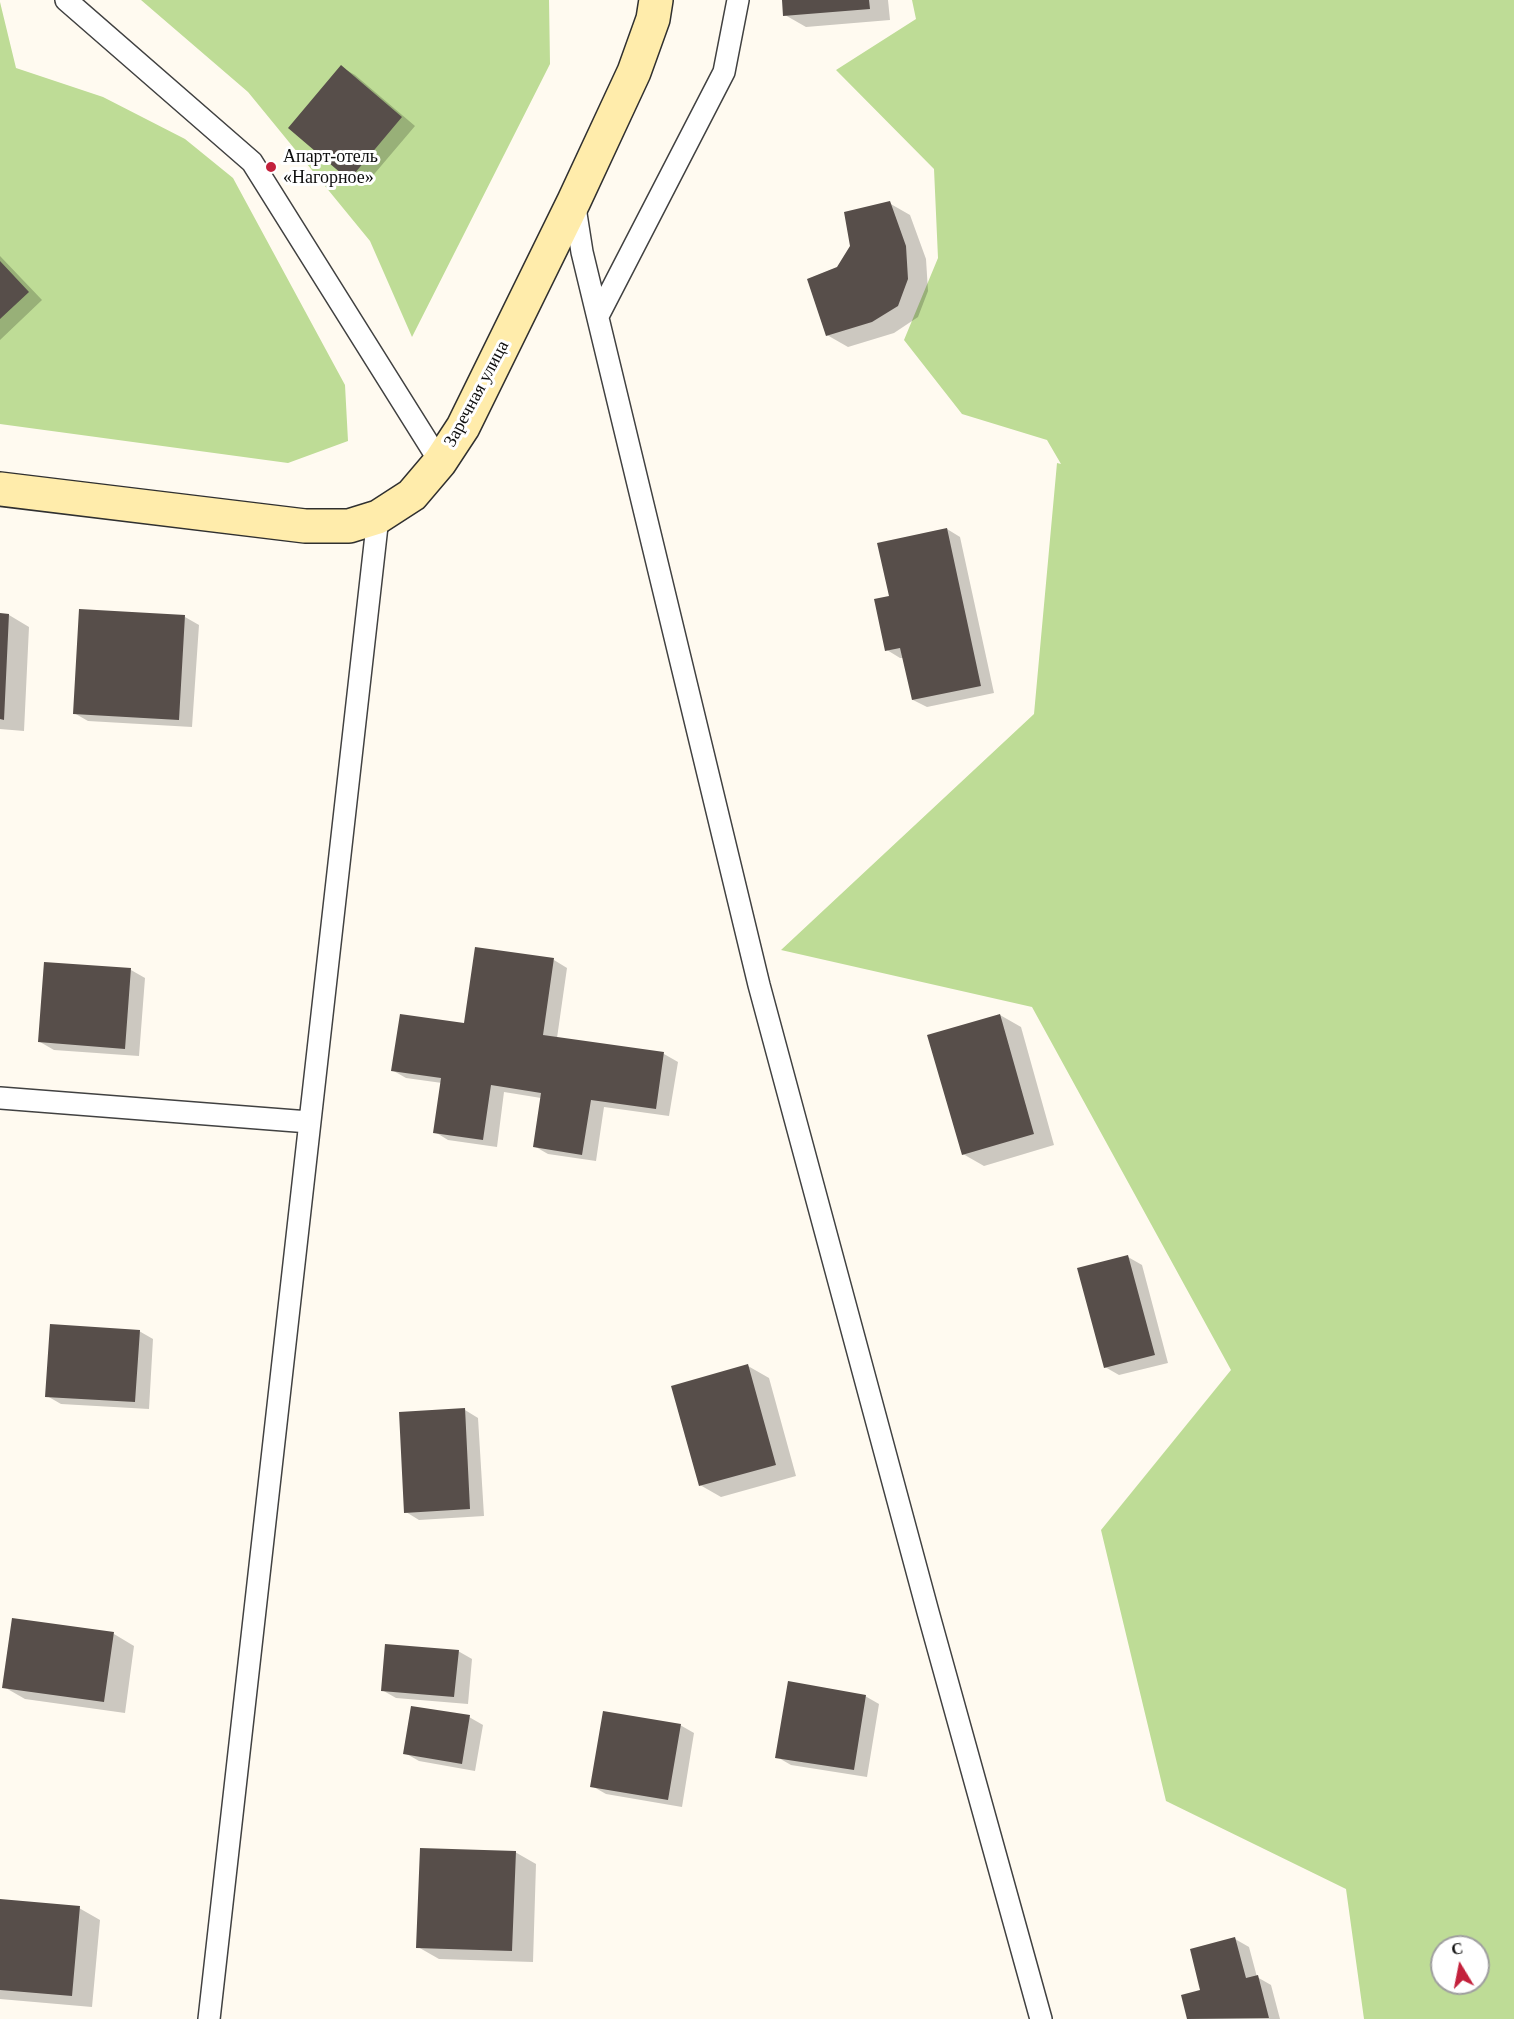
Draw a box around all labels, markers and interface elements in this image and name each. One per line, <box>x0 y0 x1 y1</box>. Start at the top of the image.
place label: Апарт-отель «Нагорное» <box>283 146 378 188</box>
marker: Апарт-отель «Нагорное» <box>264 160 278 174</box>
street label: Заречная улица <box>440 337 514 451</box>
north arrow <box>1430 1935 1490 1995</box>
text: С <box>1450 1939 1464 1958</box>

